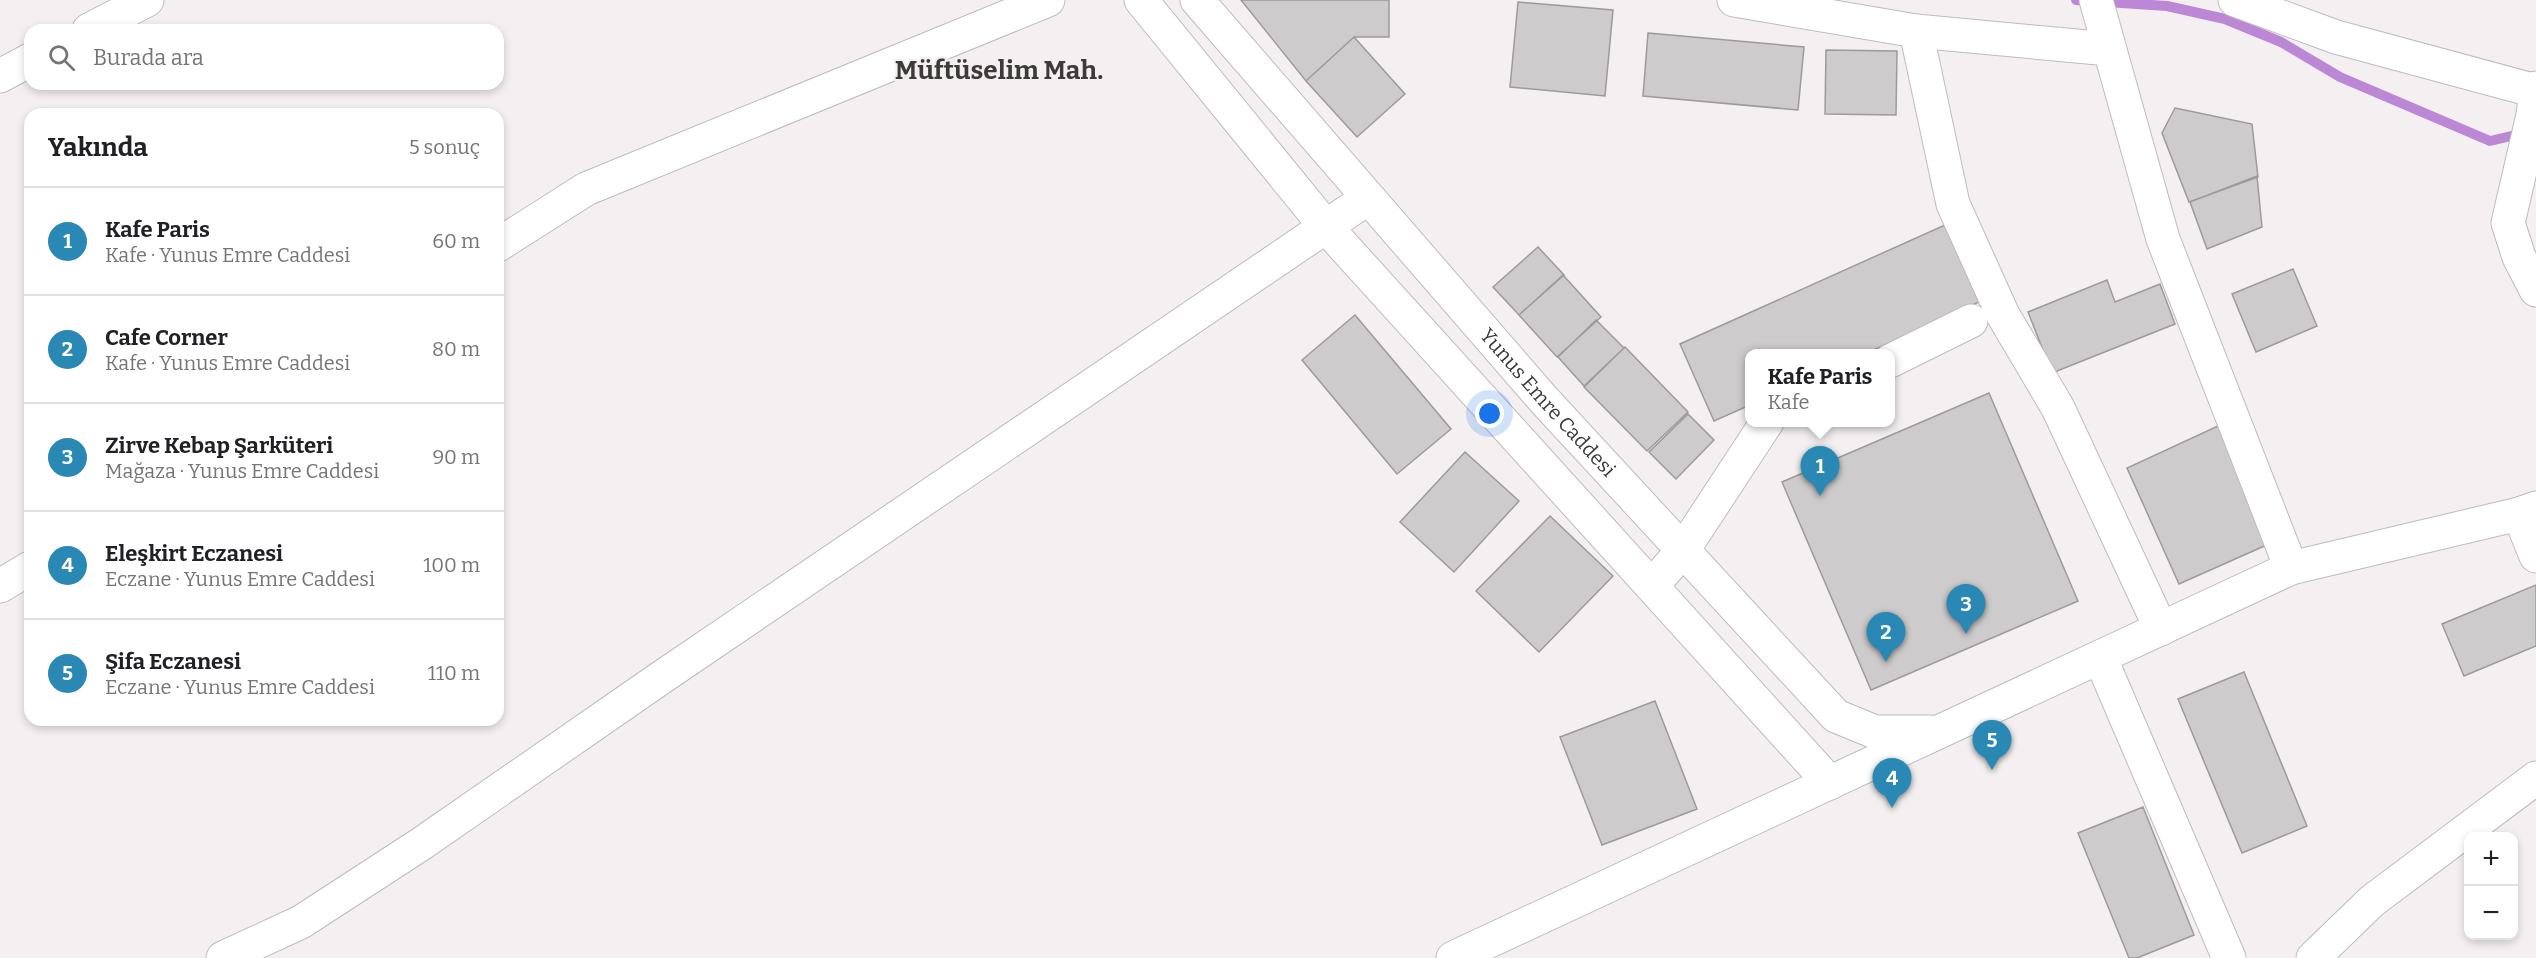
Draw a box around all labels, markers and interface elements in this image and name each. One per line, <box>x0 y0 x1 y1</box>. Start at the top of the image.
search box <box>24 24 504 90</box>
icon: search <box>45 41 78 74</box>
text: Burada ara <box>93 44 204 71</box>
district label: Müftüselim Mah. <box>895 55 1103 86</box>
text: Yakında <box>48 132 148 163</box>
text: 5 sonuç <box>409 135 480 159</box>
text: Kafe Paris <box>105 216 210 243</box>
text: 1 <box>63 229 72 253</box>
text: 60 m <box>432 229 480 253</box>
text: Kafe · Yunus Emre Caddesi <box>105 243 350 267</box>
street label: Yunus Emre Caddesi <box>1475 323 1621 482</box>
text: Cafe Corner <box>105 324 228 351</box>
text: 2 <box>62 337 73 361</box>
text: 80 m <box>432 337 480 361</box>
popup <box>1745 349 1895 427</box>
text: Kafe · Yunus Emre Caddesi <box>105 351 350 375</box>
text: Kafe Paris <box>1768 363 1872 390</box>
text: Kafe <box>1768 390 1809 414</box>
your location <box>1475 399 1504 428</box>
text: Zirve Kebap Şarküteri <box>105 432 333 459</box>
text: 3 <box>62 445 73 469</box>
text: 90 m <box>432 445 480 469</box>
pin: 1 <box>1800 446 1840 496</box>
text: Mağaza · Yunus Emre Caddesi <box>105 459 379 483</box>
text: Eleşkirt Eczanesi <box>105 540 283 567</box>
text: 4 <box>61 553 74 577</box>
text: 100 m <box>423 553 480 577</box>
text: Eczane · Yunus Emre Caddesi <box>105 567 375 591</box>
pin: 3 <box>1946 584 1986 634</box>
pin: 2 <box>1866 612 1906 662</box>
text: Şifa Eczanesi <box>105 648 241 675</box>
text: 5 <box>62 661 73 685</box>
text: 110 m <box>428 661 480 685</box>
text: Eczane · Yunus Emre Caddesi <box>105 675 375 699</box>
pin: 5 <box>1972 720 2012 770</box>
pin: 4 <box>1872 758 1912 808</box>
map controls <box>2464 832 2518 940</box>
button: + <box>2464 832 2518 886</box>
button: − <box>2464 886 2518 940</box>

